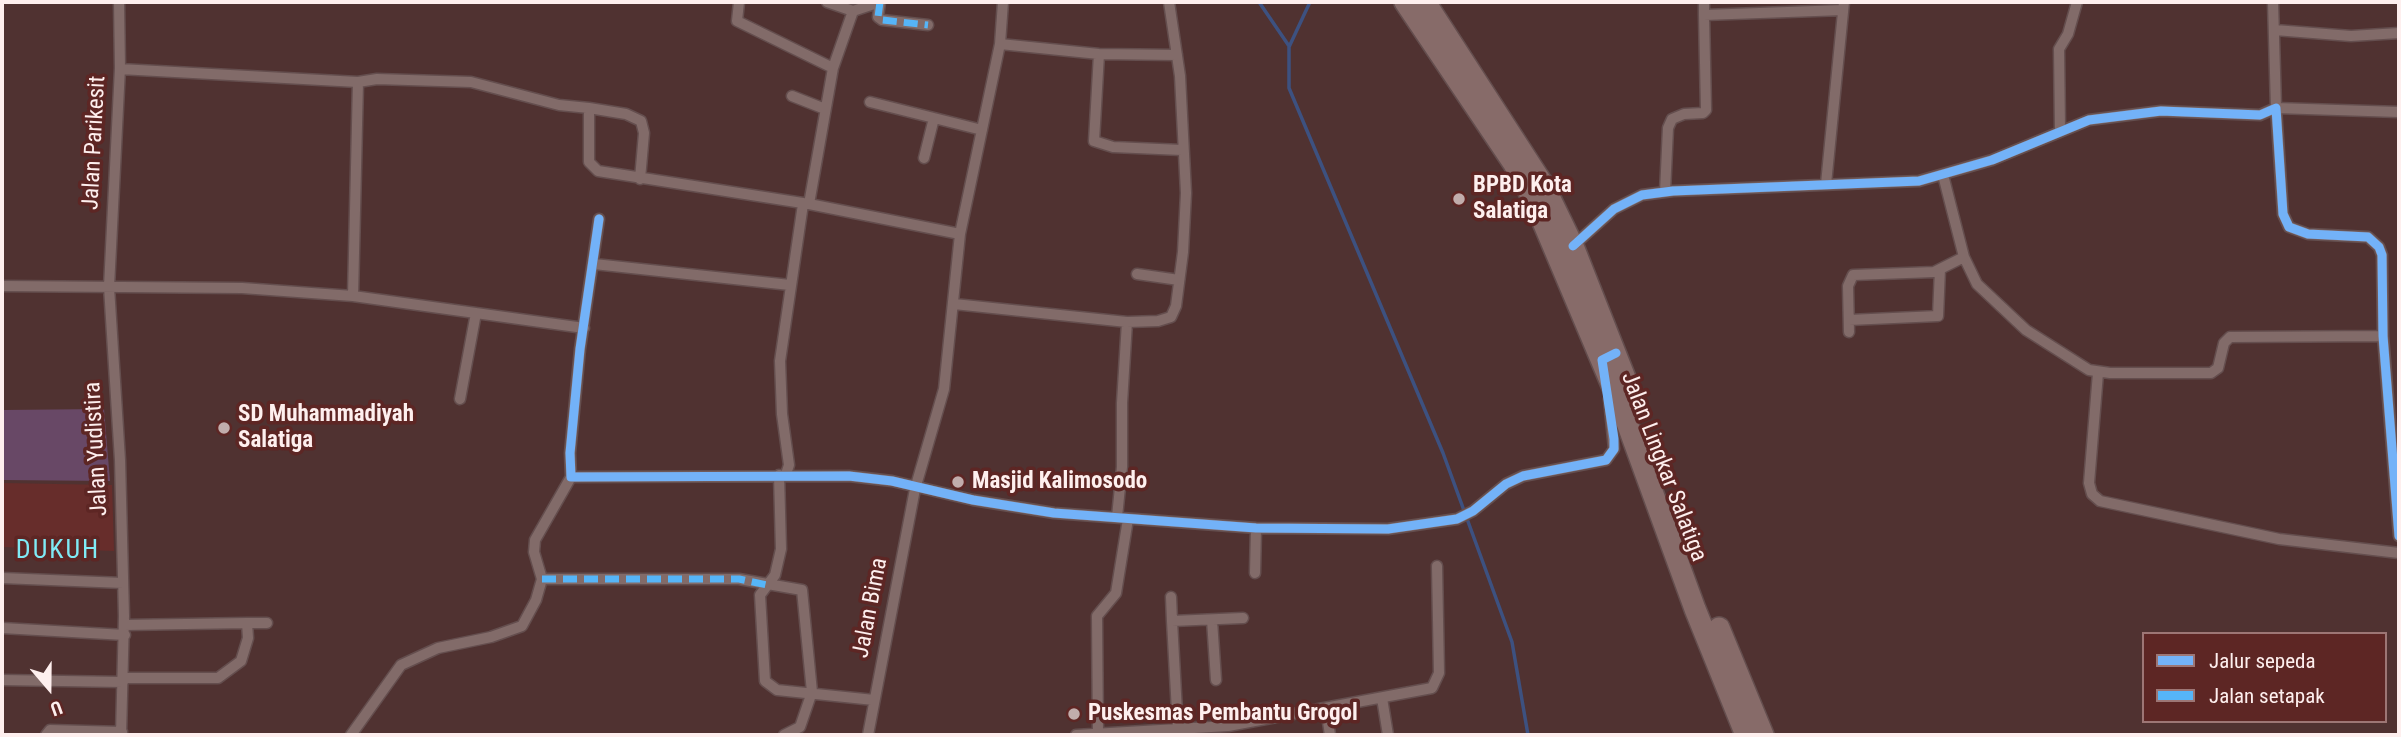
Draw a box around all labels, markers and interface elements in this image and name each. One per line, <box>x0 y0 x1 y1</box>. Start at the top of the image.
street label: Jalan Parikesit <box>78 75 112 211</box>
place label: BPBD Kota Salatiga <box>1473 172 1572 226</box>
marker: BPBD Kota Salatiga <box>1451 191 1467 207</box>
street label: Jalan Lingkar Salatiga <box>1614 368 1712 566</box>
street label: Jalan Yudistira <box>80 381 114 517</box>
place label: SD Muhammadiyah Salatiga <box>238 401 414 455</box>
marker: SD Muhammadiyah Salatiga <box>216 420 232 436</box>
place label: Masjid Kalimosodo <box>972 468 1147 496</box>
marker: Masjid Kalimosodo <box>950 474 966 490</box>
district label: DUKUH <box>16 535 100 567</box>
street label: Jalan Bima <box>848 556 894 660</box>
legend <box>2142 632 2387 723</box>
text: Jalur sepeda <box>2209 649 2316 673</box>
north arrow <box>14 653 84 723</box>
text: Jalan setapak <box>2209 684 2325 708</box>
text: U <box>47 696 65 721</box>
place label: Puskesmas Pembantu Grogol <box>1088 700 1358 728</box>
marker: Puskesmas Pembantu Grogol <box>1066 706 1082 722</box>

